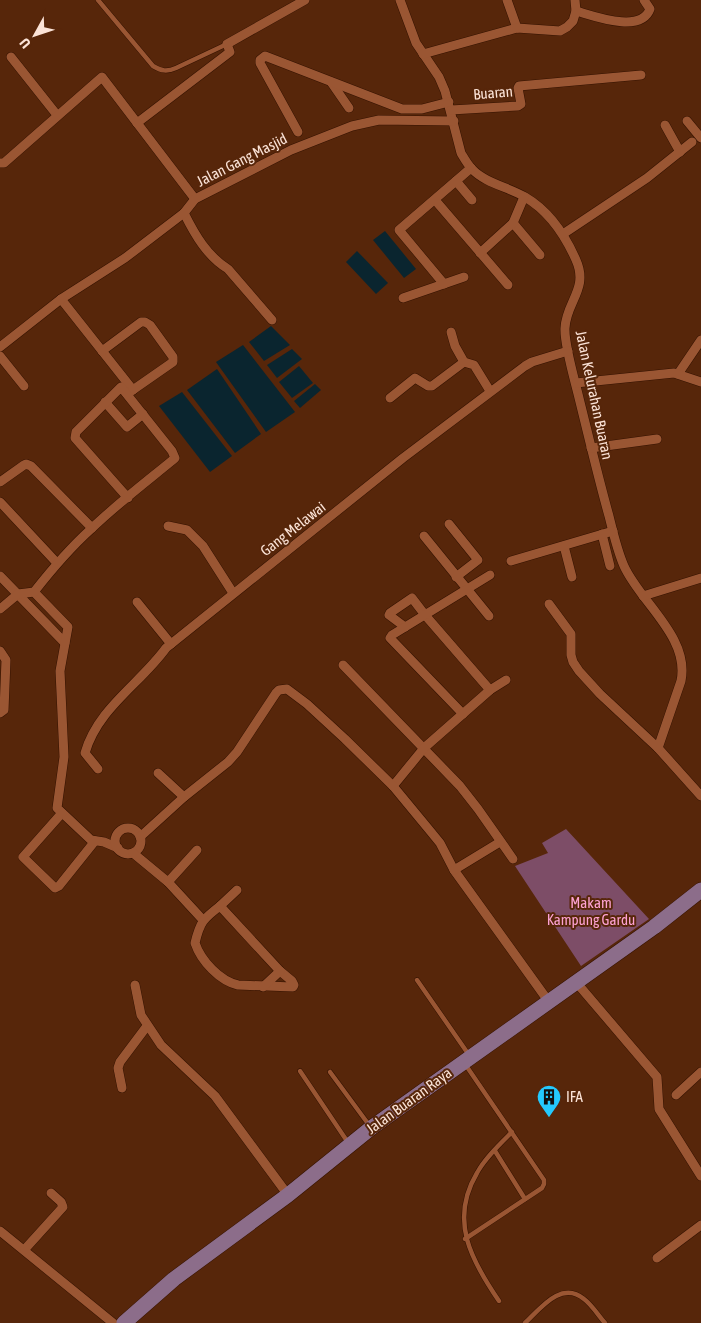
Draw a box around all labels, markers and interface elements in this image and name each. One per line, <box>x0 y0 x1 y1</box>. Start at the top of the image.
north arrow <box>10 10 60 60</box>
text: U <box>16 35 34 52</box>
street label: Buaran <box>472 82 513 103</box>
street label: Jalan Gang Masjid <box>194 129 290 190</box>
street label: Jalan Kelurahan Buaran <box>573 329 616 461</box>
street label: Gang Melawai <box>257 498 329 559</box>
park label: Makam Kampung Gardu <box>547 894 635 928</box>
street label: Jalan Buaran Raya <box>363 1064 455 1137</box>
building icon: IFA <box>536 1084 562 1118</box>
place label: IFA <box>566 1088 584 1105</box>

